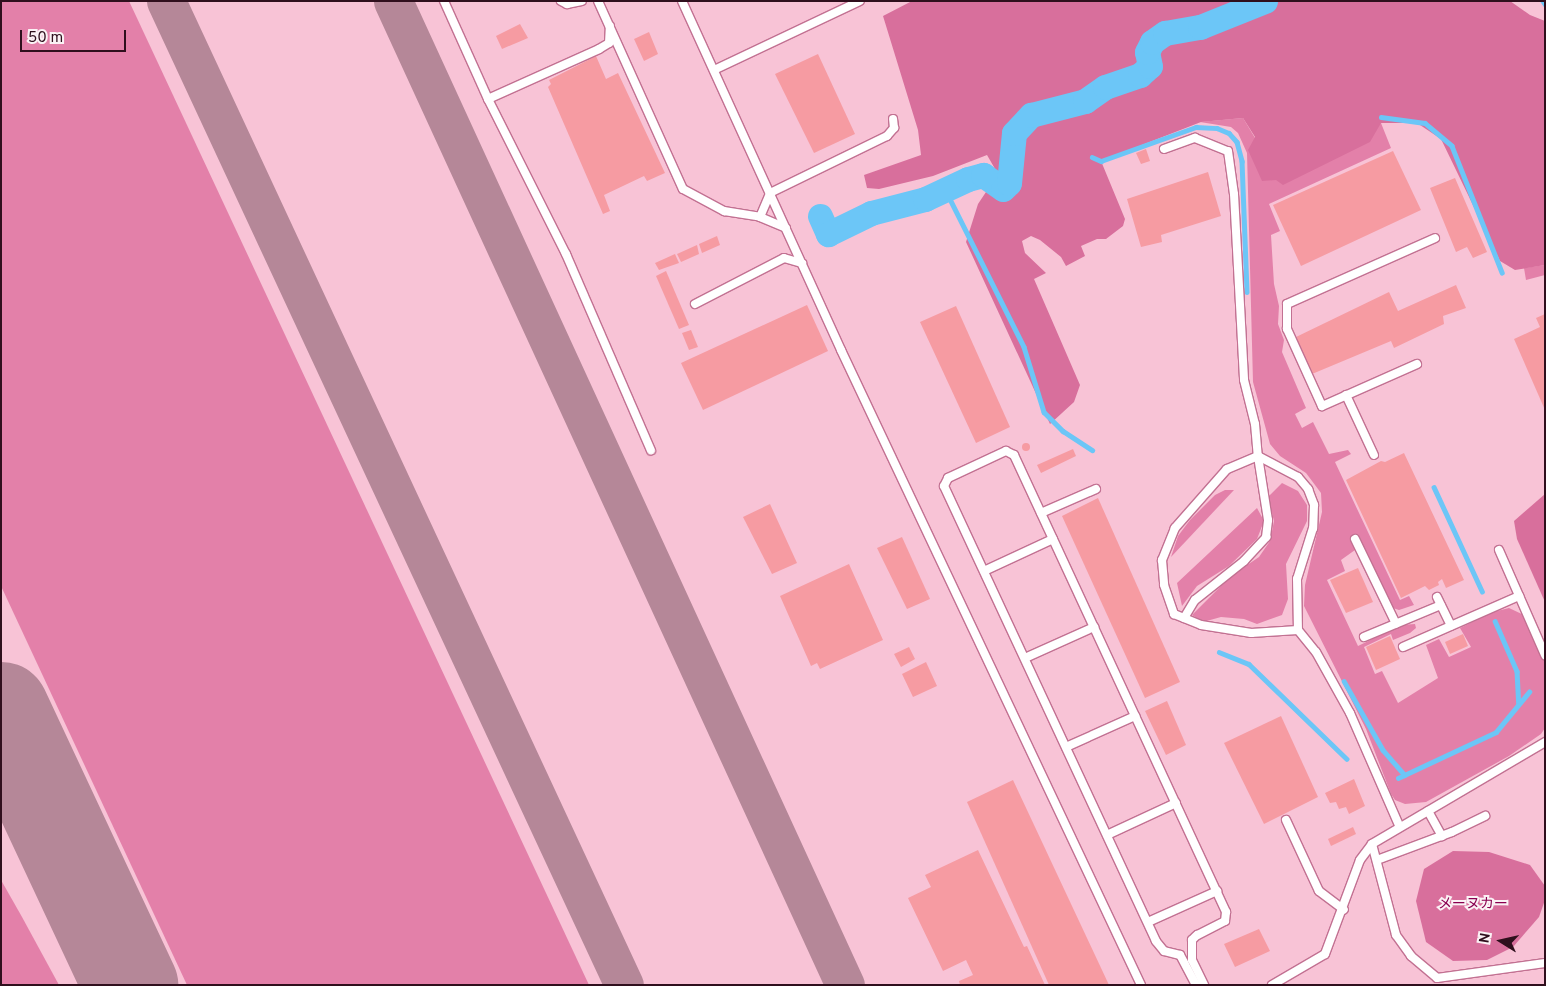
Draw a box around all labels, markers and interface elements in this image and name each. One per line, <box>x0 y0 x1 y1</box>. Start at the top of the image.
scale bar <box>22 20 129 52</box>
text: 50 m <box>28 29 63 48</box>
park label: メーヌカー <box>1438 897 1508 913</box>
north arrow <box>1476 916 1526 966</box>
text: N <box>1476 932 1495 945</box>

